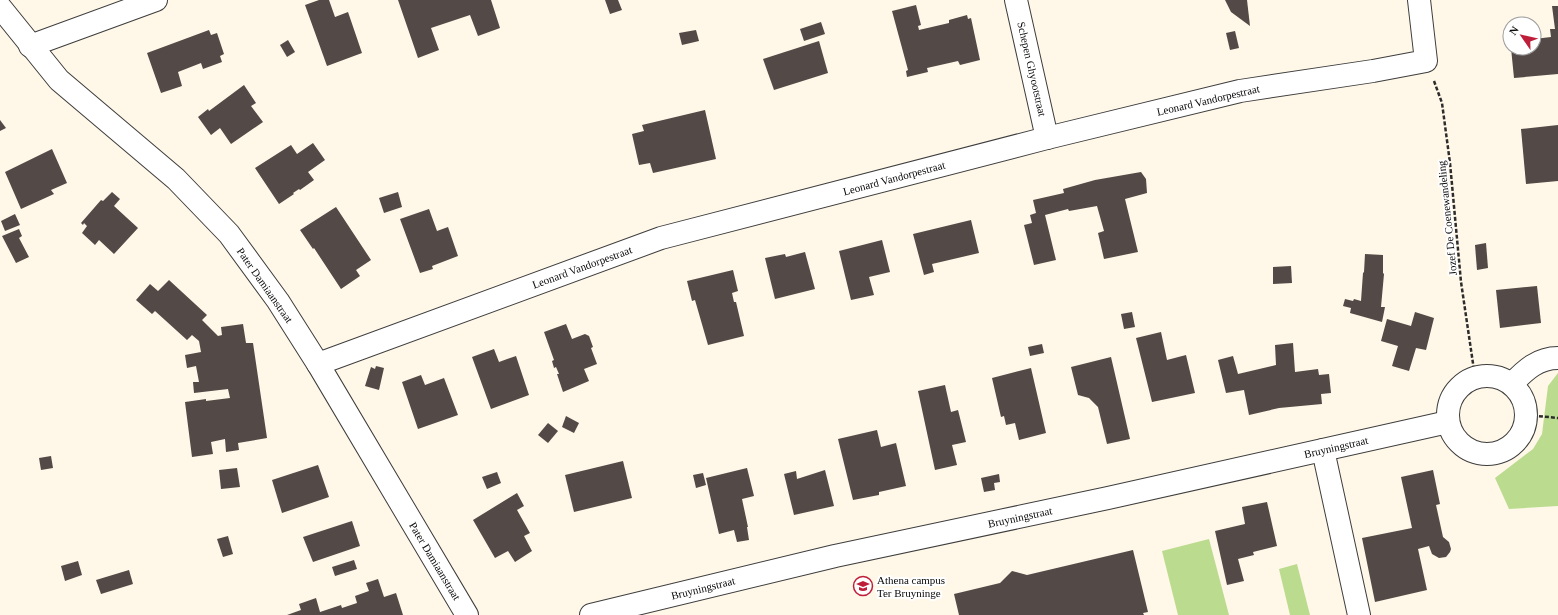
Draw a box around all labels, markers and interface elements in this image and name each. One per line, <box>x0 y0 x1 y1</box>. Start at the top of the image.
north arrow <box>1502 16 1542 56</box>
street label: Schepen Ghyootstraat <box>1015 20 1049 118</box>
text: N <box>1507 24 1521 37</box>
street label: Leonard Vandorpestraat <box>1155 82 1261 118</box>
street label: Leonard Vandorpestraat <box>842 159 946 197</box>
street label: Jozef De Coenewandeling <box>1435 159 1459 276</box>
street label: Leonard Vandorpestraat <box>531 243 633 291</box>
street label: Pater Damiaanstraat <box>235 245 295 325</box>
street label: Bruyningstraat <box>1303 434 1369 460</box>
street label: Bruyningstraat <box>987 504 1053 530</box>
street label: Pater Damiaanstraat <box>407 520 463 602</box>
street label: Bruyningstraat <box>670 574 736 602</box>
place label: Athena campus Ter Bruyninge <box>877 574 945 599</box>
school or university icon: Athena campus Ter Bruyninge <box>852 575 874 597</box>

